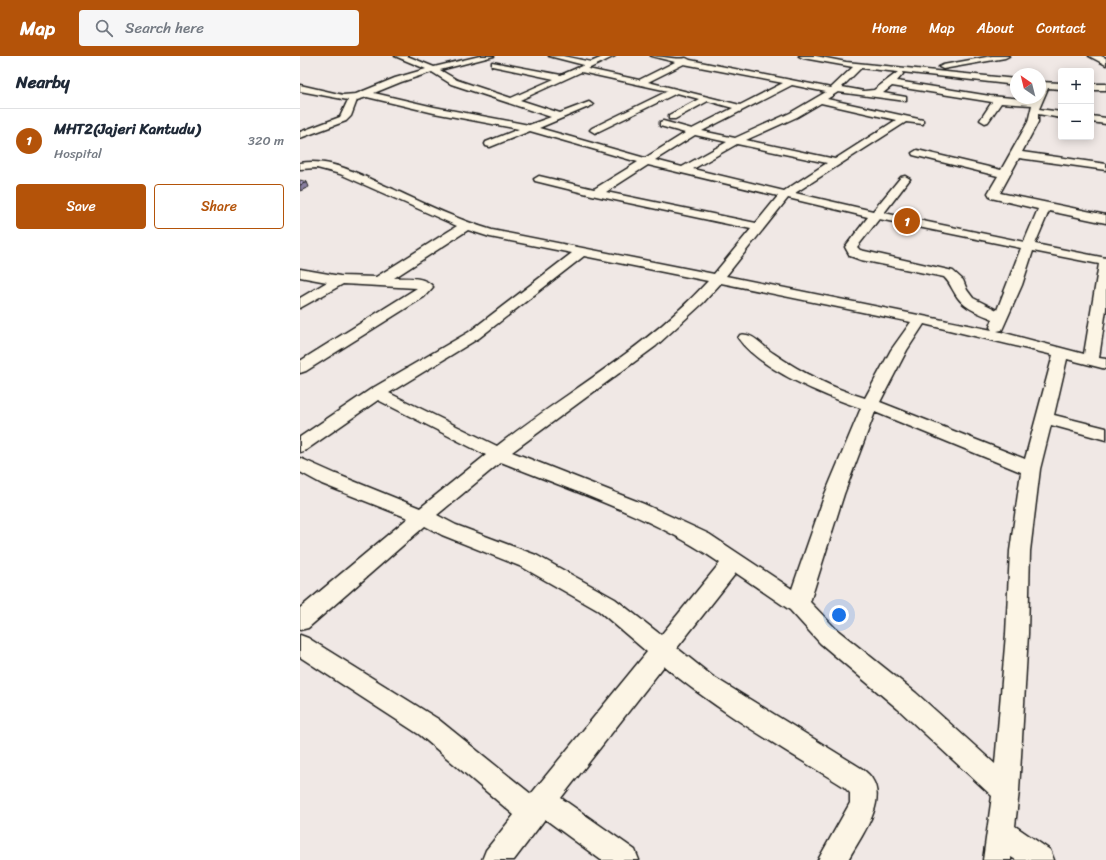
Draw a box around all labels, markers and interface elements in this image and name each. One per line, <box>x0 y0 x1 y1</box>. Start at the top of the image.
search box <box>79 10 359 46</box>
text: Map <box>20 12 55 45</box>
text: Search here <box>125 15 204 41</box>
text: Home <box>872 16 907 41</box>
text: Map <box>929 16 955 41</box>
text: About <box>977 16 1014 41</box>
text: Contact <box>1036 16 1086 41</box>
icon: search <box>93 17 115 39</box>
text: Nearby <box>16 67 70 97</box>
north arrow <box>1010 68 1046 104</box>
map controls <box>1058 68 1094 140</box>
button: + <box>1058 68 1094 104</box>
button: − <box>1058 104 1094 140</box>
text: MHT2(Jajeri Kantudu) <box>54 116 200 142</box>
text: 1 <box>26 129 32 152</box>
text: 320 m <box>248 129 284 152</box>
text: Hospital <box>54 142 102 165</box>
button: Save <box>16 184 146 229</box>
button: Share <box>154 184 284 229</box>
pin: 1 <box>894 206 920 236</box>
your location <box>829 605 849 625</box>

